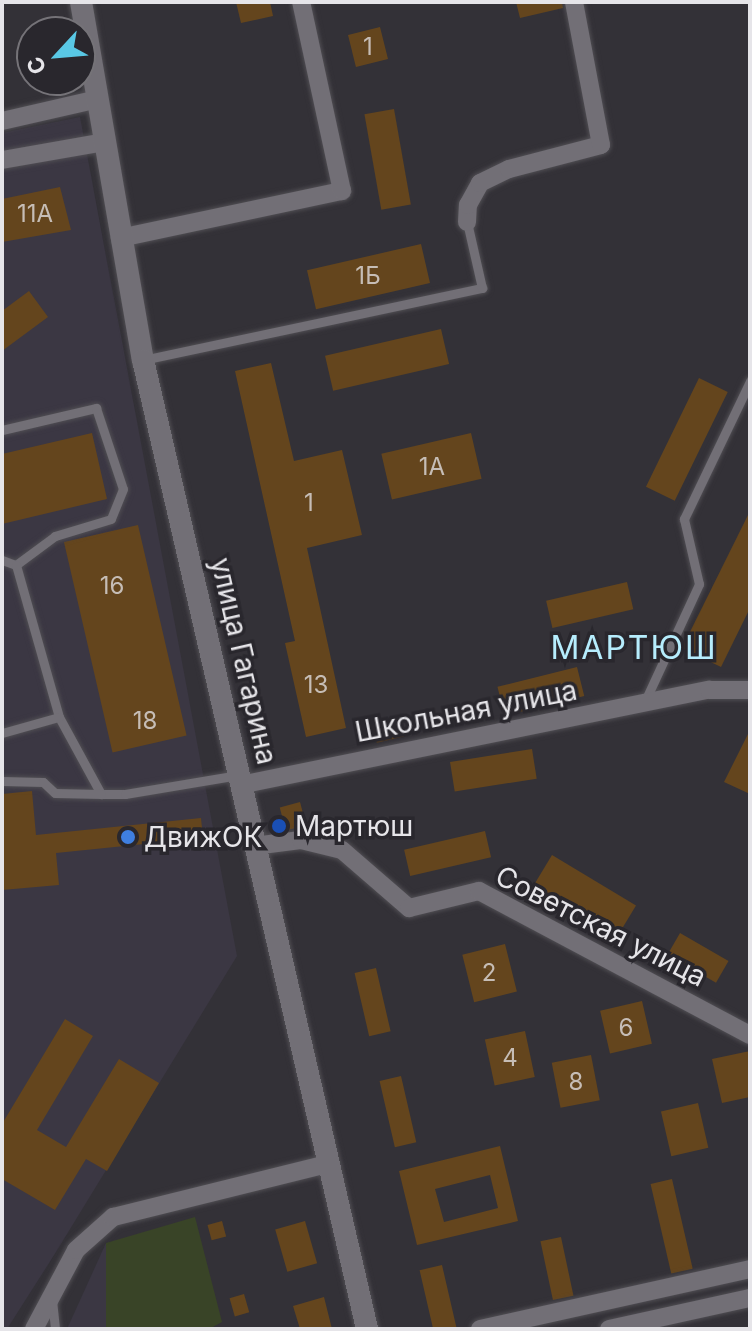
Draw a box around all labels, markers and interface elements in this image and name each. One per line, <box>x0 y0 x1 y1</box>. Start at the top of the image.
north arrow <box>16 16 96 96</box>
house number: 1 <box>363 33 373 61</box>
text: С <box>21 53 51 79</box>
house number: 11А <box>17 200 53 228</box>
house number: 1Б <box>355 262 381 290</box>
house number: 1А <box>419 453 445 481</box>
house number: 1 <box>304 489 314 517</box>
street label: улица Гагарина <box>204 554 284 768</box>
house number: 16 <box>100 572 124 600</box>
district label: МАРТЮШ <box>550 629 718 667</box>
house number: 1З <box>304 671 328 699</box>
street label: Школьная улица <box>352 673 580 749</box>
house number: 18 <box>133 707 157 735</box>
place label: Мартюш <box>295 809 413 843</box>
marker: Мартюш <box>270 817 288 835</box>
place label: ДвижОК <box>144 820 262 854</box>
marker: ДвижОК <box>119 828 137 846</box>
street label: Советская улица <box>490 858 712 994</box>
house number: 2 <box>482 959 496 987</box>
house number: 6 <box>619 1014 633 1042</box>
house number: 4 <box>502 1044 518 1072</box>
house number: 8 <box>569 1068 583 1096</box>

